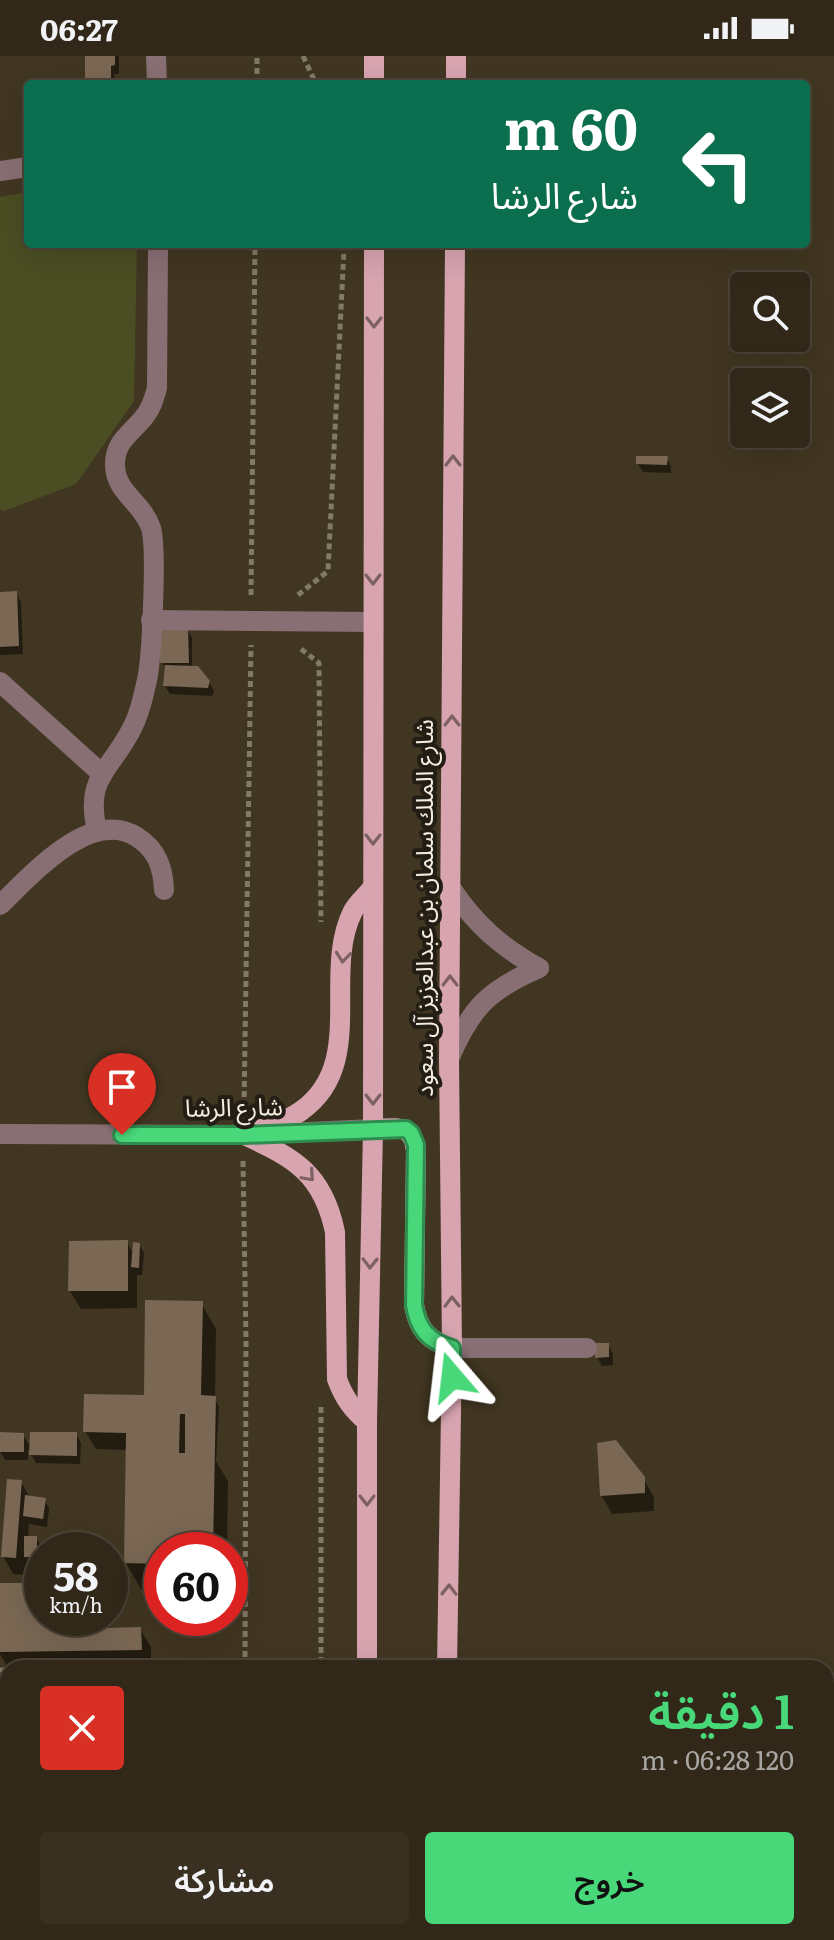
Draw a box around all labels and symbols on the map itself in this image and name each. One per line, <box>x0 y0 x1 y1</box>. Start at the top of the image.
one-way arrow <box>365 316 382 329</box>
one-way arrow <box>444 454 462 467</box>
one-way arrow <box>364 573 382 586</box>
one-way arrow <box>443 714 460 727</box>
street label: شارع الملك سلمان بن عبدالعزيز آل سعود <box>405 719 442 1097</box>
one-way arrow <box>364 833 382 846</box>
one-way arrow <box>334 951 351 964</box>
one-way arrow <box>441 974 459 987</box>
pin <box>88 1053 156 1135</box>
street label: شارع الرشا <box>185 1087 283 1126</box>
one-way arrow <box>364 1093 382 1106</box>
one-way arrow <box>300 1166 314 1181</box>
one-way arrow <box>362 1257 379 1270</box>
one-way arrow <box>443 1295 461 1308</box>
position arrow <box>410 1335 494 1419</box>
one-way arrow <box>358 1494 376 1507</box>
speed limit sign: 60 <box>144 1532 248 1636</box>
one-way arrow <box>440 1583 457 1596</box>

